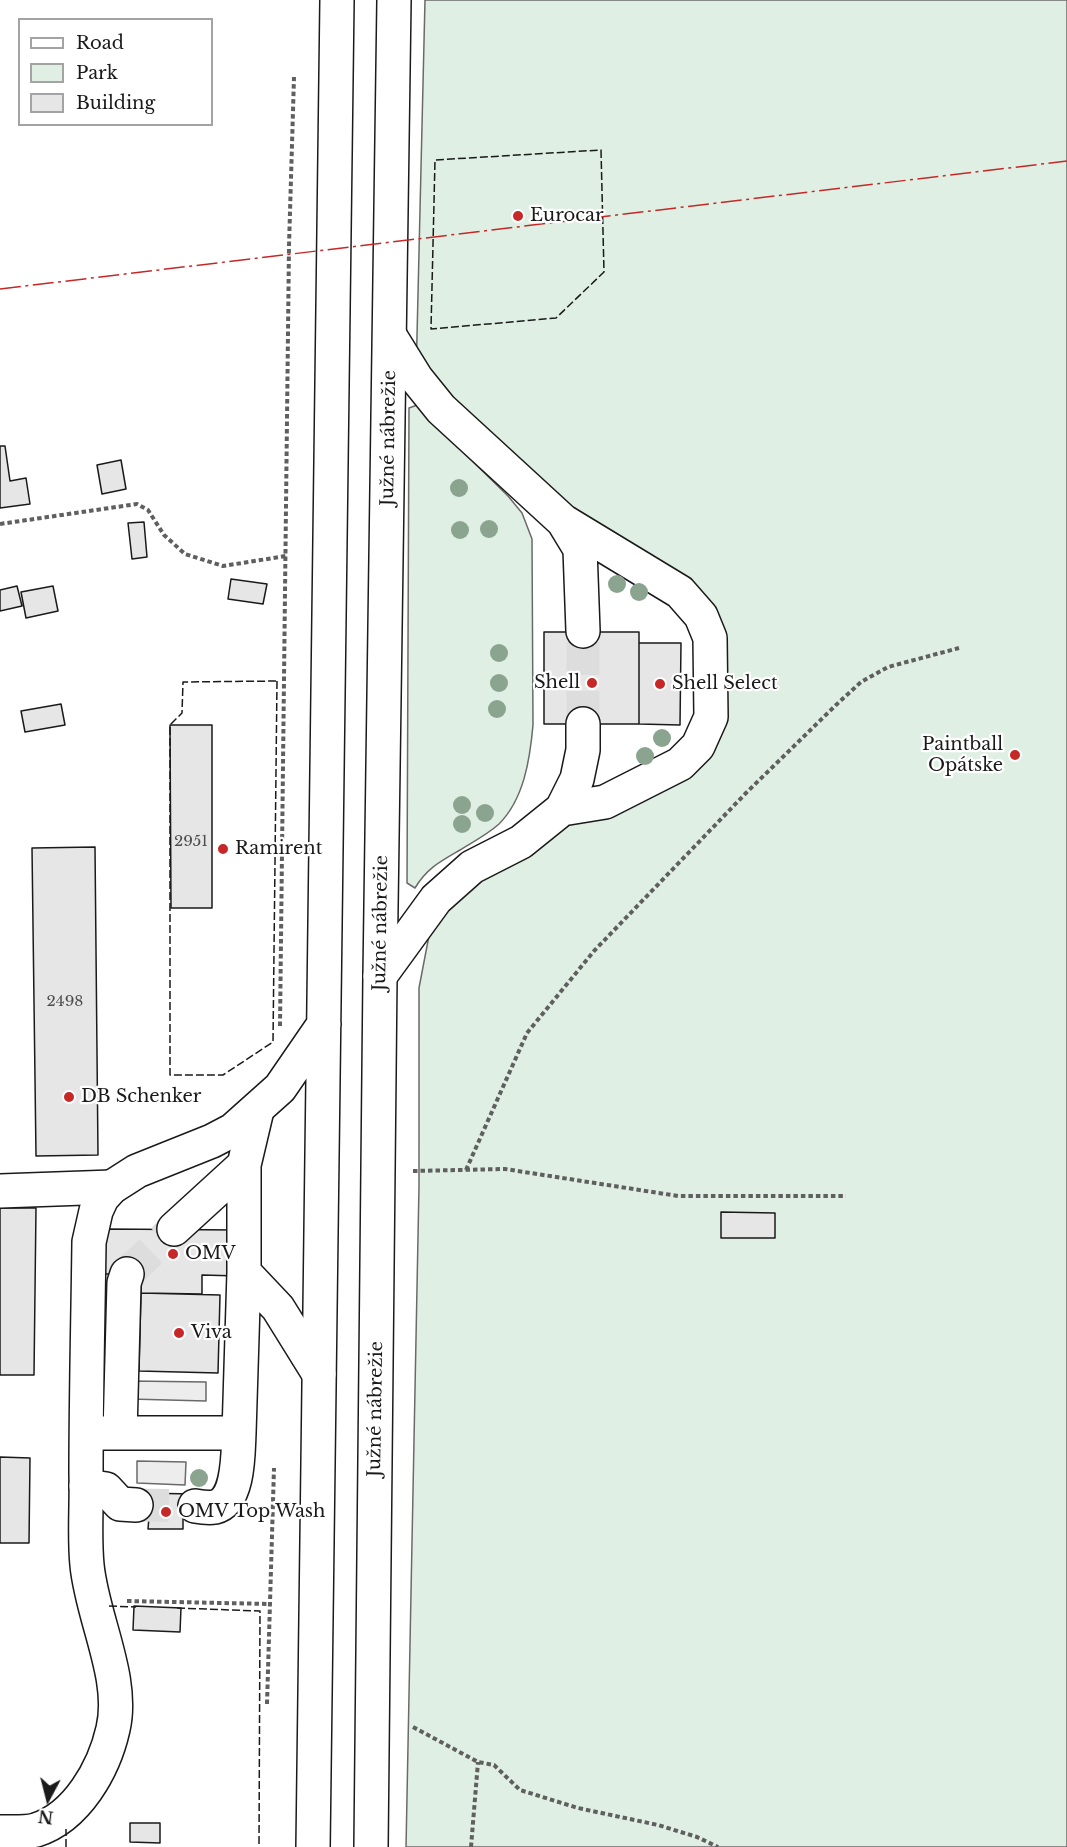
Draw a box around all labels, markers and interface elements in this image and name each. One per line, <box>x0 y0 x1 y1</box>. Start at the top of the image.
legend <box>18 18 213 126</box>
text: Road <box>76 32 124 54</box>
text: Park <box>76 62 118 84</box>
text: Building <box>76 92 155 114</box>
place label: Eurocar <box>530 205 603 227</box>
marker: Eurocar <box>511 209 525 223</box>
street label: Južné nábrežie <box>377 370 401 506</box>
place label: Shell <box>534 672 580 694</box>
place label: Shell Select <box>672 673 778 695</box>
marker: Shell <box>585 676 599 690</box>
marker: Shell Select <box>653 677 667 691</box>
place label: Paintball Opátske <box>922 734 1003 777</box>
marker: Paintball Opátske <box>1008 748 1022 762</box>
house number: 2951 <box>174 833 208 851</box>
place label: Ramirent <box>235 838 323 860</box>
marker: Ramirent <box>216 842 230 856</box>
street label: Južné nábrežie <box>369 855 393 991</box>
house number: 2498 <box>47 993 83 1011</box>
place label: DB Schenker <box>81 1086 201 1108</box>
marker: DB Schenker <box>62 1090 76 1104</box>
place label: OMV <box>185 1243 236 1265</box>
marker: OMV <box>166 1247 180 1261</box>
place label: Viva <box>191 1322 232 1344</box>
marker: Viva <box>172 1326 186 1340</box>
street label: Južné nábrežie <box>364 1341 388 1477</box>
place label: OMV Top Wash <box>178 1501 325 1523</box>
marker: OMV Top Wash <box>159 1505 173 1519</box>
north arrow <box>18 1769 78 1829</box>
text: N <box>37 1806 55 1828</box>

